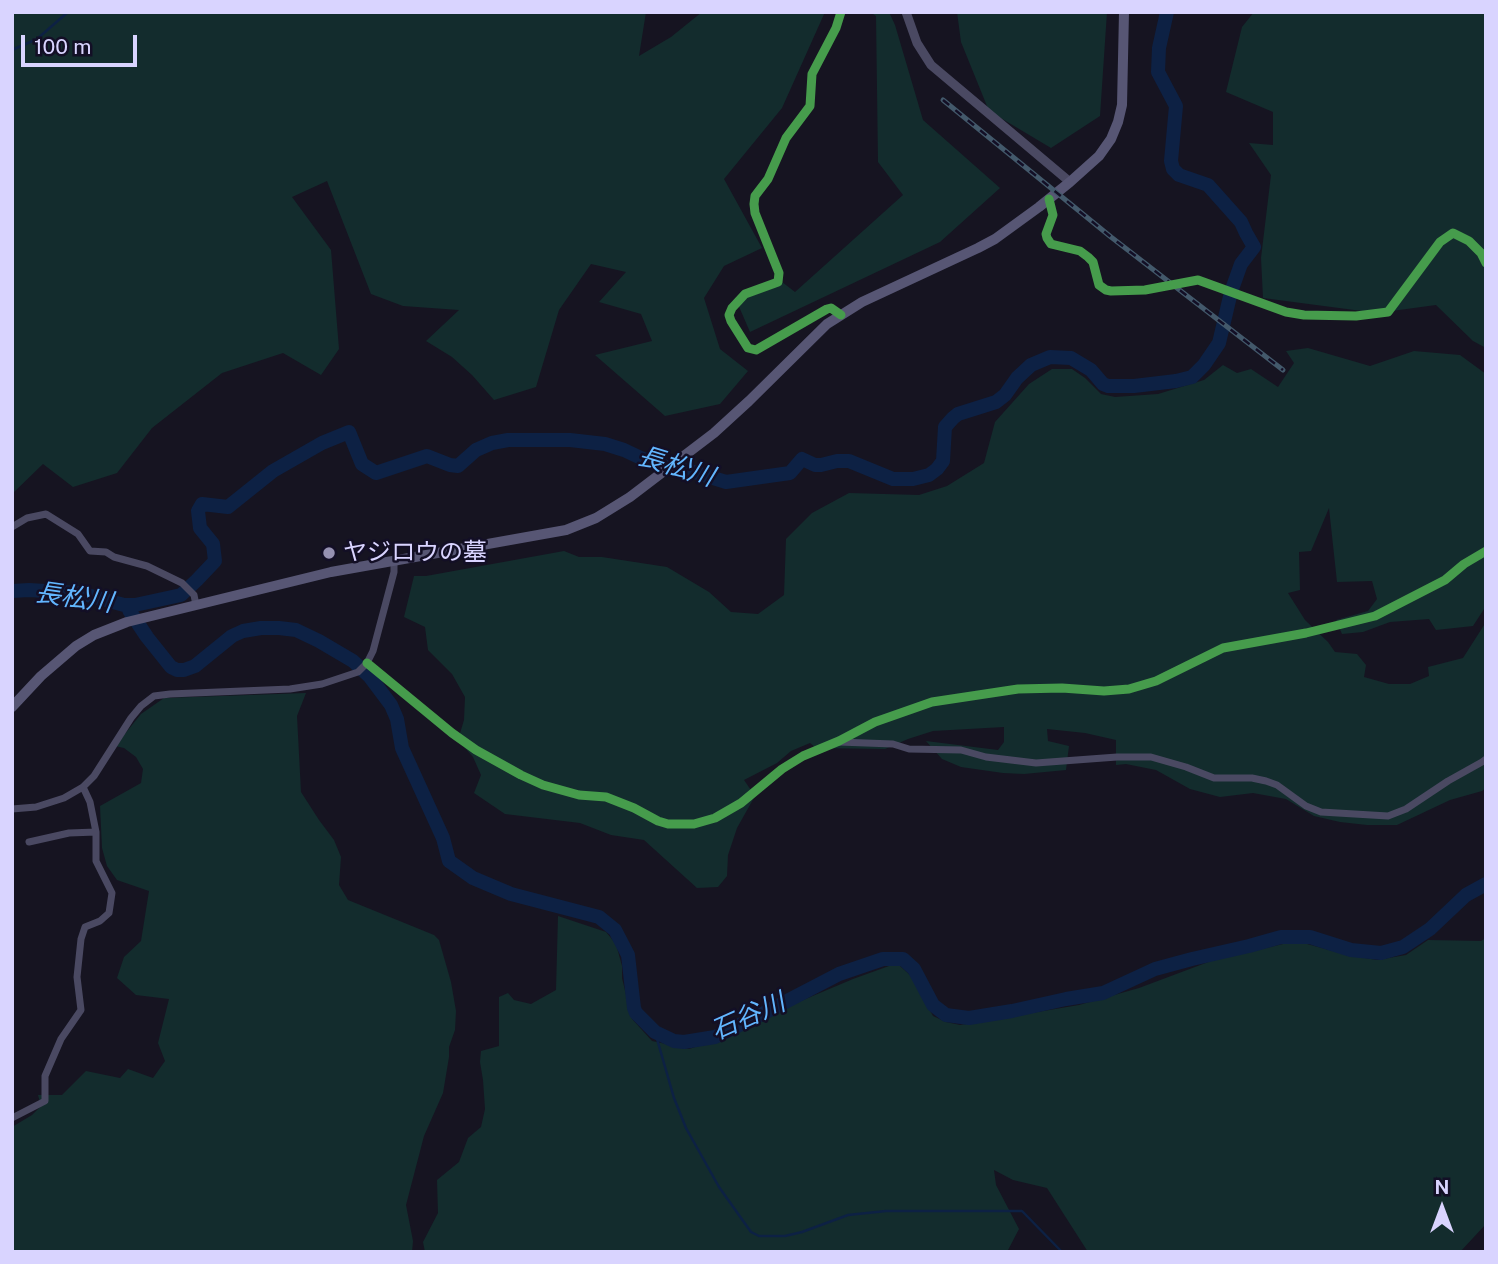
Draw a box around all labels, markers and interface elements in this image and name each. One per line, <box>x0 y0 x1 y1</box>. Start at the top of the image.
scale bar <box>24 21 140 65</box>
text: 100 m <box>34 34 91 59</box>
water label: 長松川 <box>634 441 718 493</box>
place label: ヤジロウの墓 <box>343 539 487 567</box>
marker: ヤジロウの墓 <box>321 545 337 561</box>
water label: 長松川 <box>33 577 115 619</box>
water label: 石谷川 <box>706 987 790 1047</box>
north arrow <box>1407 1173 1477 1243</box>
text: N <box>1435 1176 1449 1198</box>

